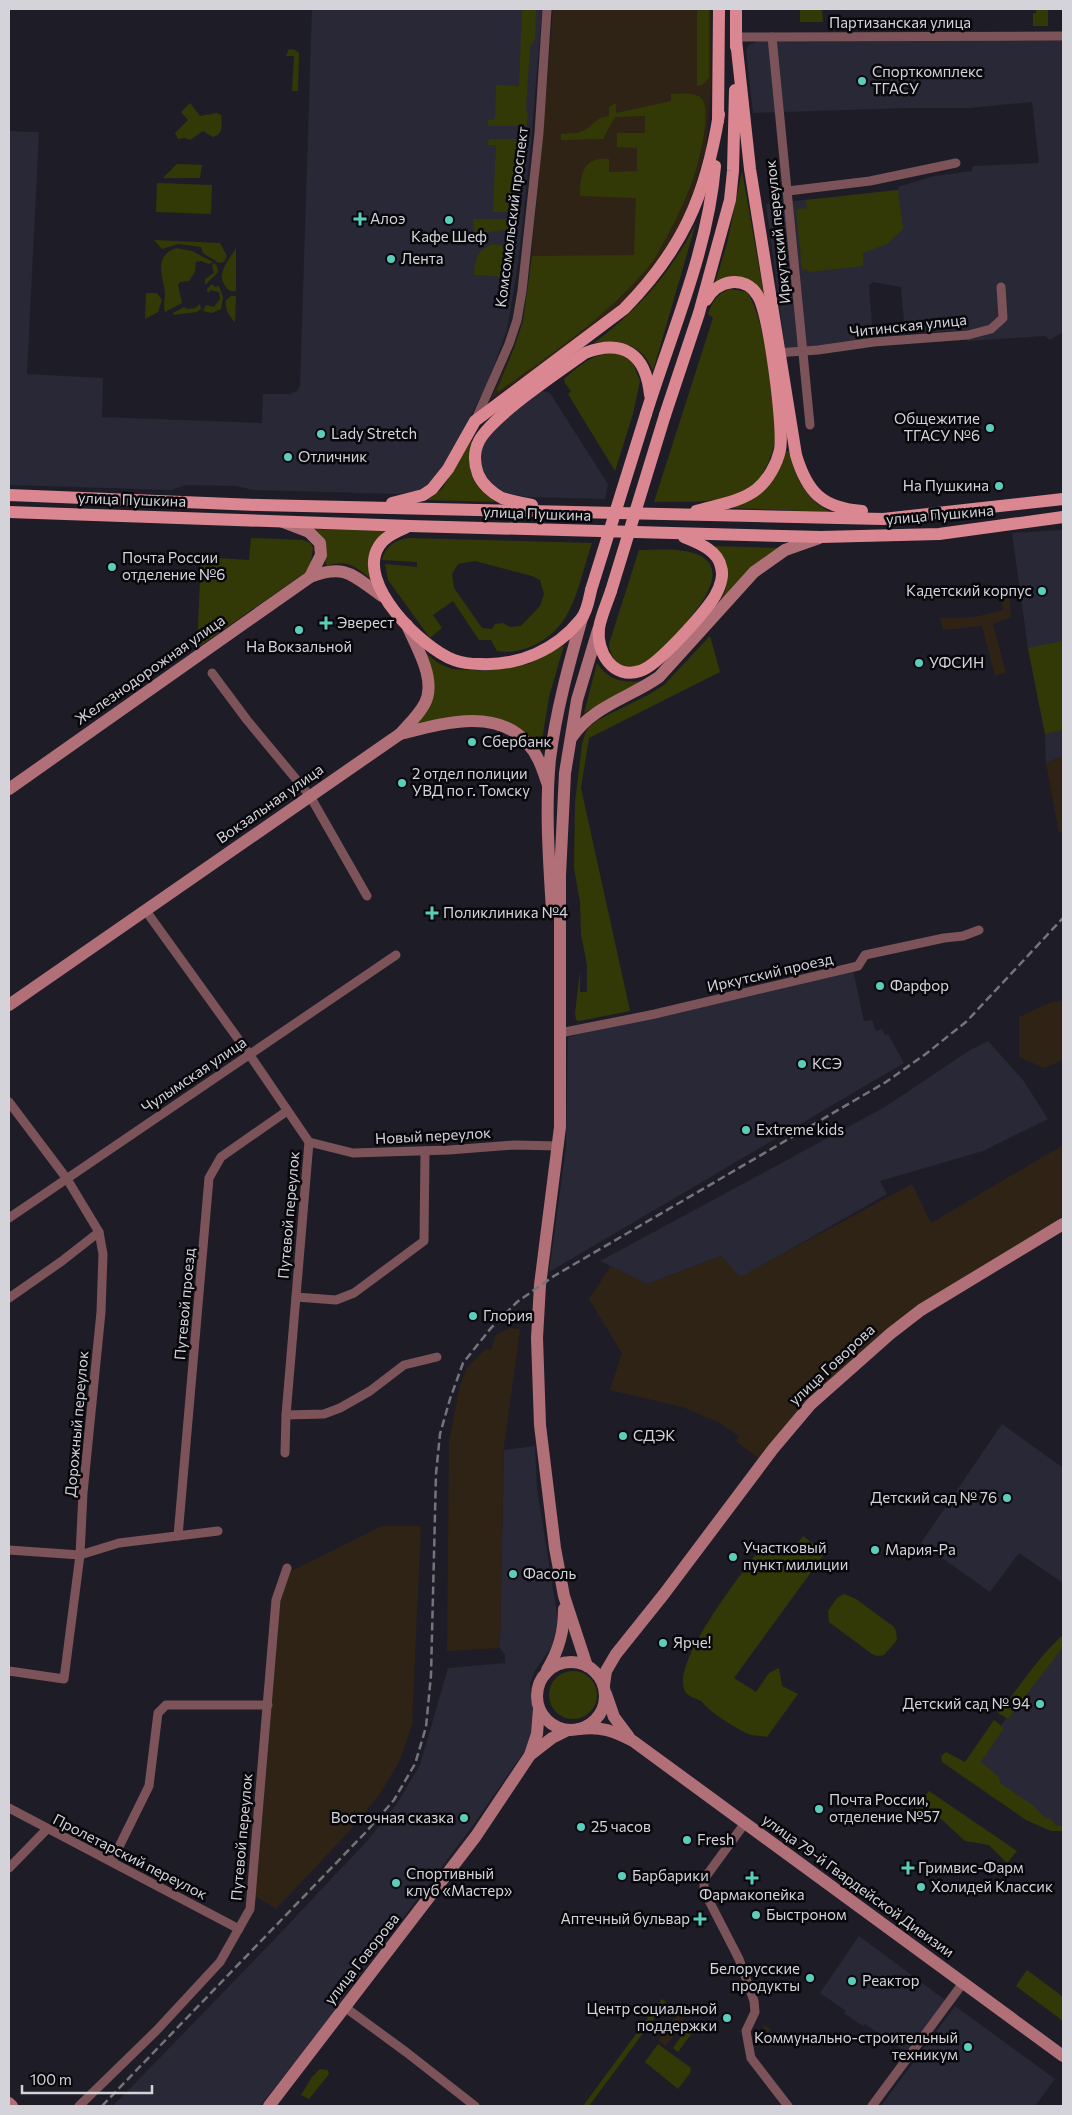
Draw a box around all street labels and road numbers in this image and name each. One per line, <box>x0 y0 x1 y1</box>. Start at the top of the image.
street label: Партизанская улица <box>829 13 971 31</box>
street label: Комсомольский проспект <box>491 125 531 308</box>
street label: Иркутский переулок <box>761 159 793 305</box>
street label: Читинская улица <box>848 310 967 340</box>
street label: улица Пушкина <box>78 488 186 510</box>
street label: улица Пушкина <box>885 500 995 528</box>
street label: улица Пушкина <box>483 502 591 524</box>
street label: Железнодорожная улица <box>71 610 228 728</box>
street label: Вокзальная улица <box>213 760 326 847</box>
street label: Иркутский проезд <box>705 949 835 995</box>
street label: Чулымская улица <box>138 1032 249 1116</box>
street label: Новый переулок <box>374 1123 492 1147</box>
street label: Путевой переулок <box>273 1150 303 1280</box>
street label: Путевой проезд <box>170 1247 198 1361</box>
street label: улица Говорова <box>785 1320 878 1409</box>
street label: Дорожный переулок <box>61 1350 91 1498</box>
street label: Путевой переулок <box>226 1772 256 1902</box>
street label: Пролетарский переулок <box>50 1809 210 1903</box>
street label: улица 79-й Гвардейской Дивизии <box>759 1810 958 1961</box>
street label: улица Говорова <box>320 1909 402 2007</box>

